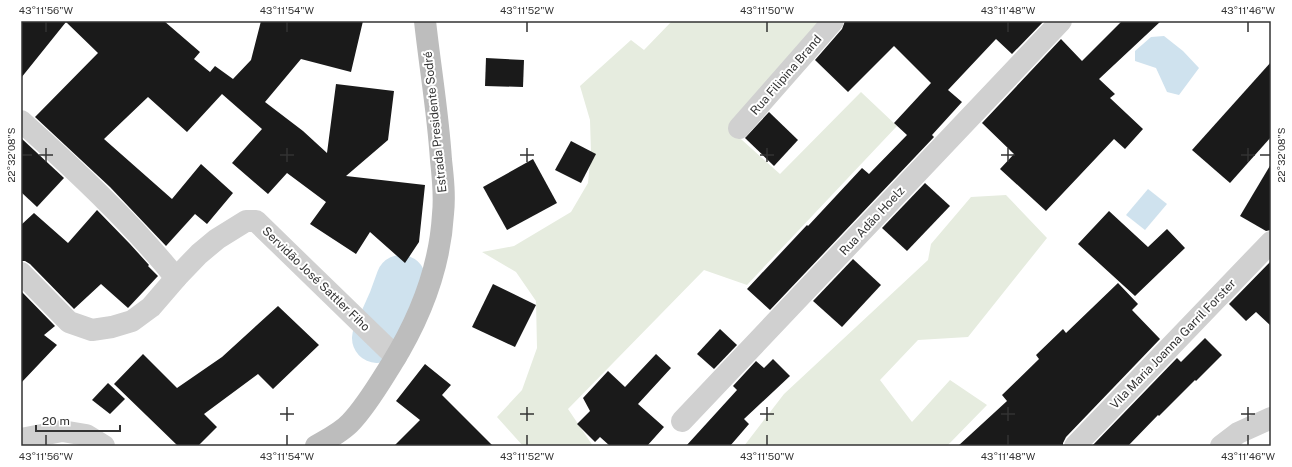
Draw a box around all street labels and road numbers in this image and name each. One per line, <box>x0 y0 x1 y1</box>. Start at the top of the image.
street label: Rua Filipina Brand <box>748 32 824 118</box>
street label: Estrada Presidente Sodré <box>421 50 449 193</box>
street label: Rua Adão Hoelz <box>837 184 907 258</box>
street label: Servidão José Sattler Fiho <box>259 224 373 334</box>
street label: Vila Maria Joanna Garril Forster <box>1107 276 1239 412</box>

